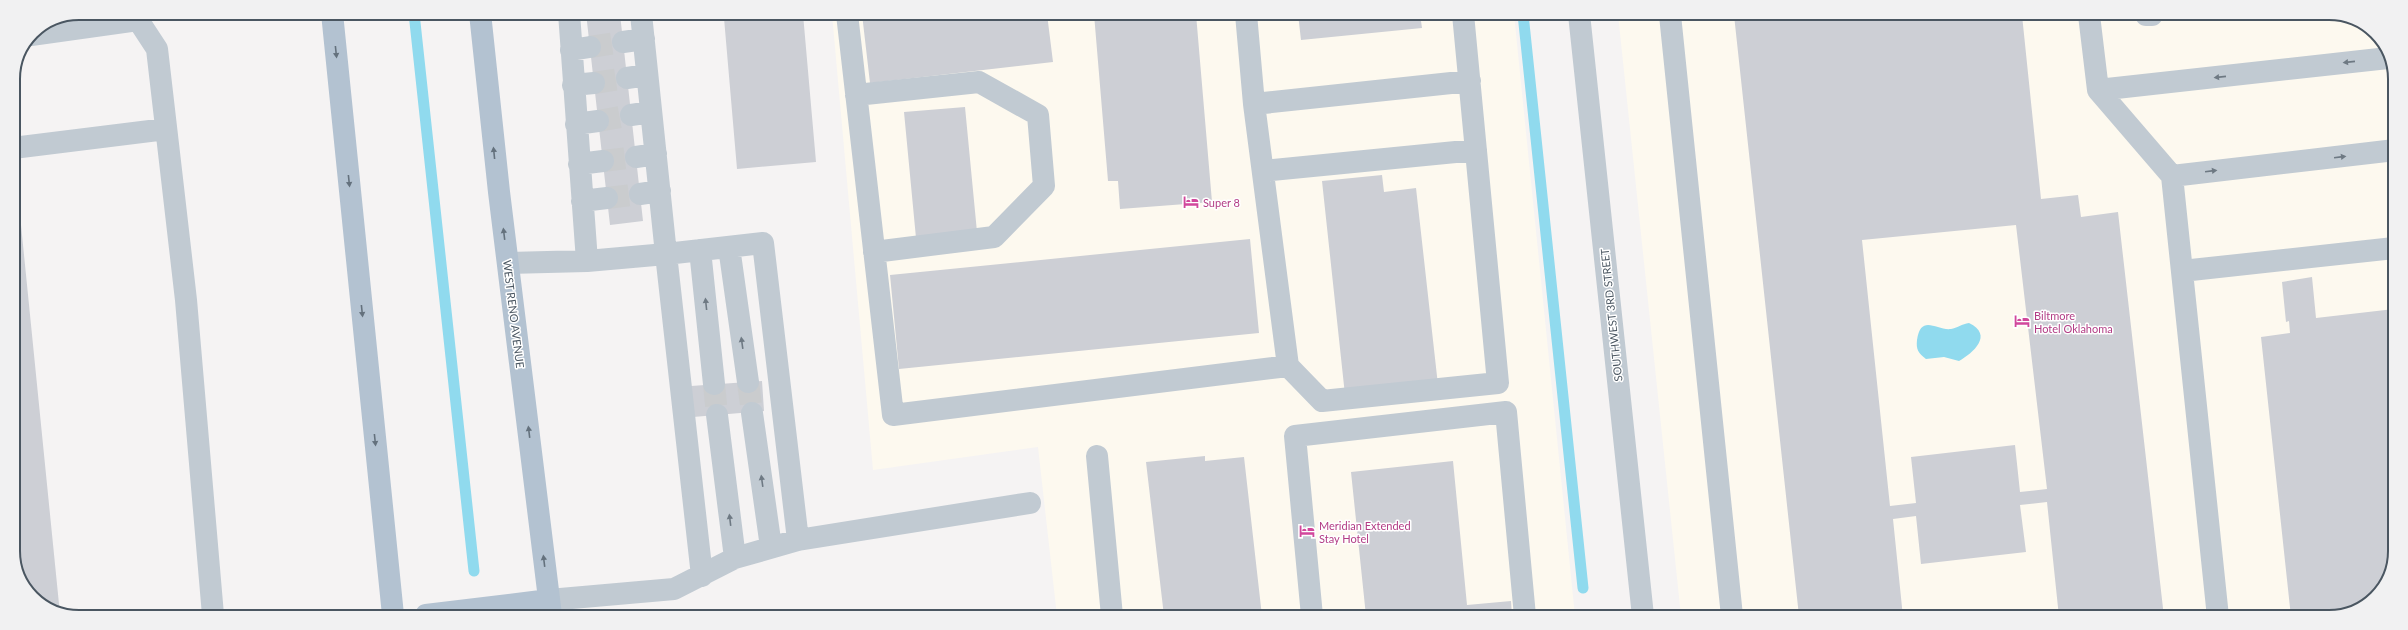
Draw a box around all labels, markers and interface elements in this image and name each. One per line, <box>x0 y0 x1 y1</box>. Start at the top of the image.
one-way arrow <box>333 46 339 58</box>
one-way arrow <box>2343 59 2355 66</box>
one-way arrow <box>2214 74 2226 80</box>
one-way arrow <box>491 147 498 159</box>
one-way arrow <box>2334 153 2346 160</box>
one-way arrow <box>2205 168 2217 175</box>
one-way arrow <box>346 175 352 187</box>
hotel icon: Super 8 <box>1182 193 1200 211</box>
place label: Super 8 <box>1203 196 1240 209</box>
one-way arrow <box>501 228 507 240</box>
street label: SOUTHWEST 3RD STREET <box>1598 247 1624 382</box>
street label: WEST RENO AVENUE <box>501 259 527 369</box>
one-way arrow <box>702 298 709 310</box>
one-way arrow <box>359 305 366 317</box>
place label: Biltmore Hotel Oklahoma <box>2034 309 2113 335</box>
hotel icon: Biltmore Hotel Oklahoma <box>2013 312 2031 330</box>
one-way arrow <box>739 337 745 349</box>
one-way arrow <box>525 426 532 438</box>
one-way arrow <box>372 434 379 446</box>
one-way arrow <box>759 475 765 487</box>
one-way arrow <box>727 514 733 526</box>
place label: Meridian Extended Stay Hotel <box>1319 519 1411 545</box>
hotel icon: Meridian Extended Stay Hotel <box>1298 522 1316 540</box>
one-way arrow <box>541 555 548 567</box>

